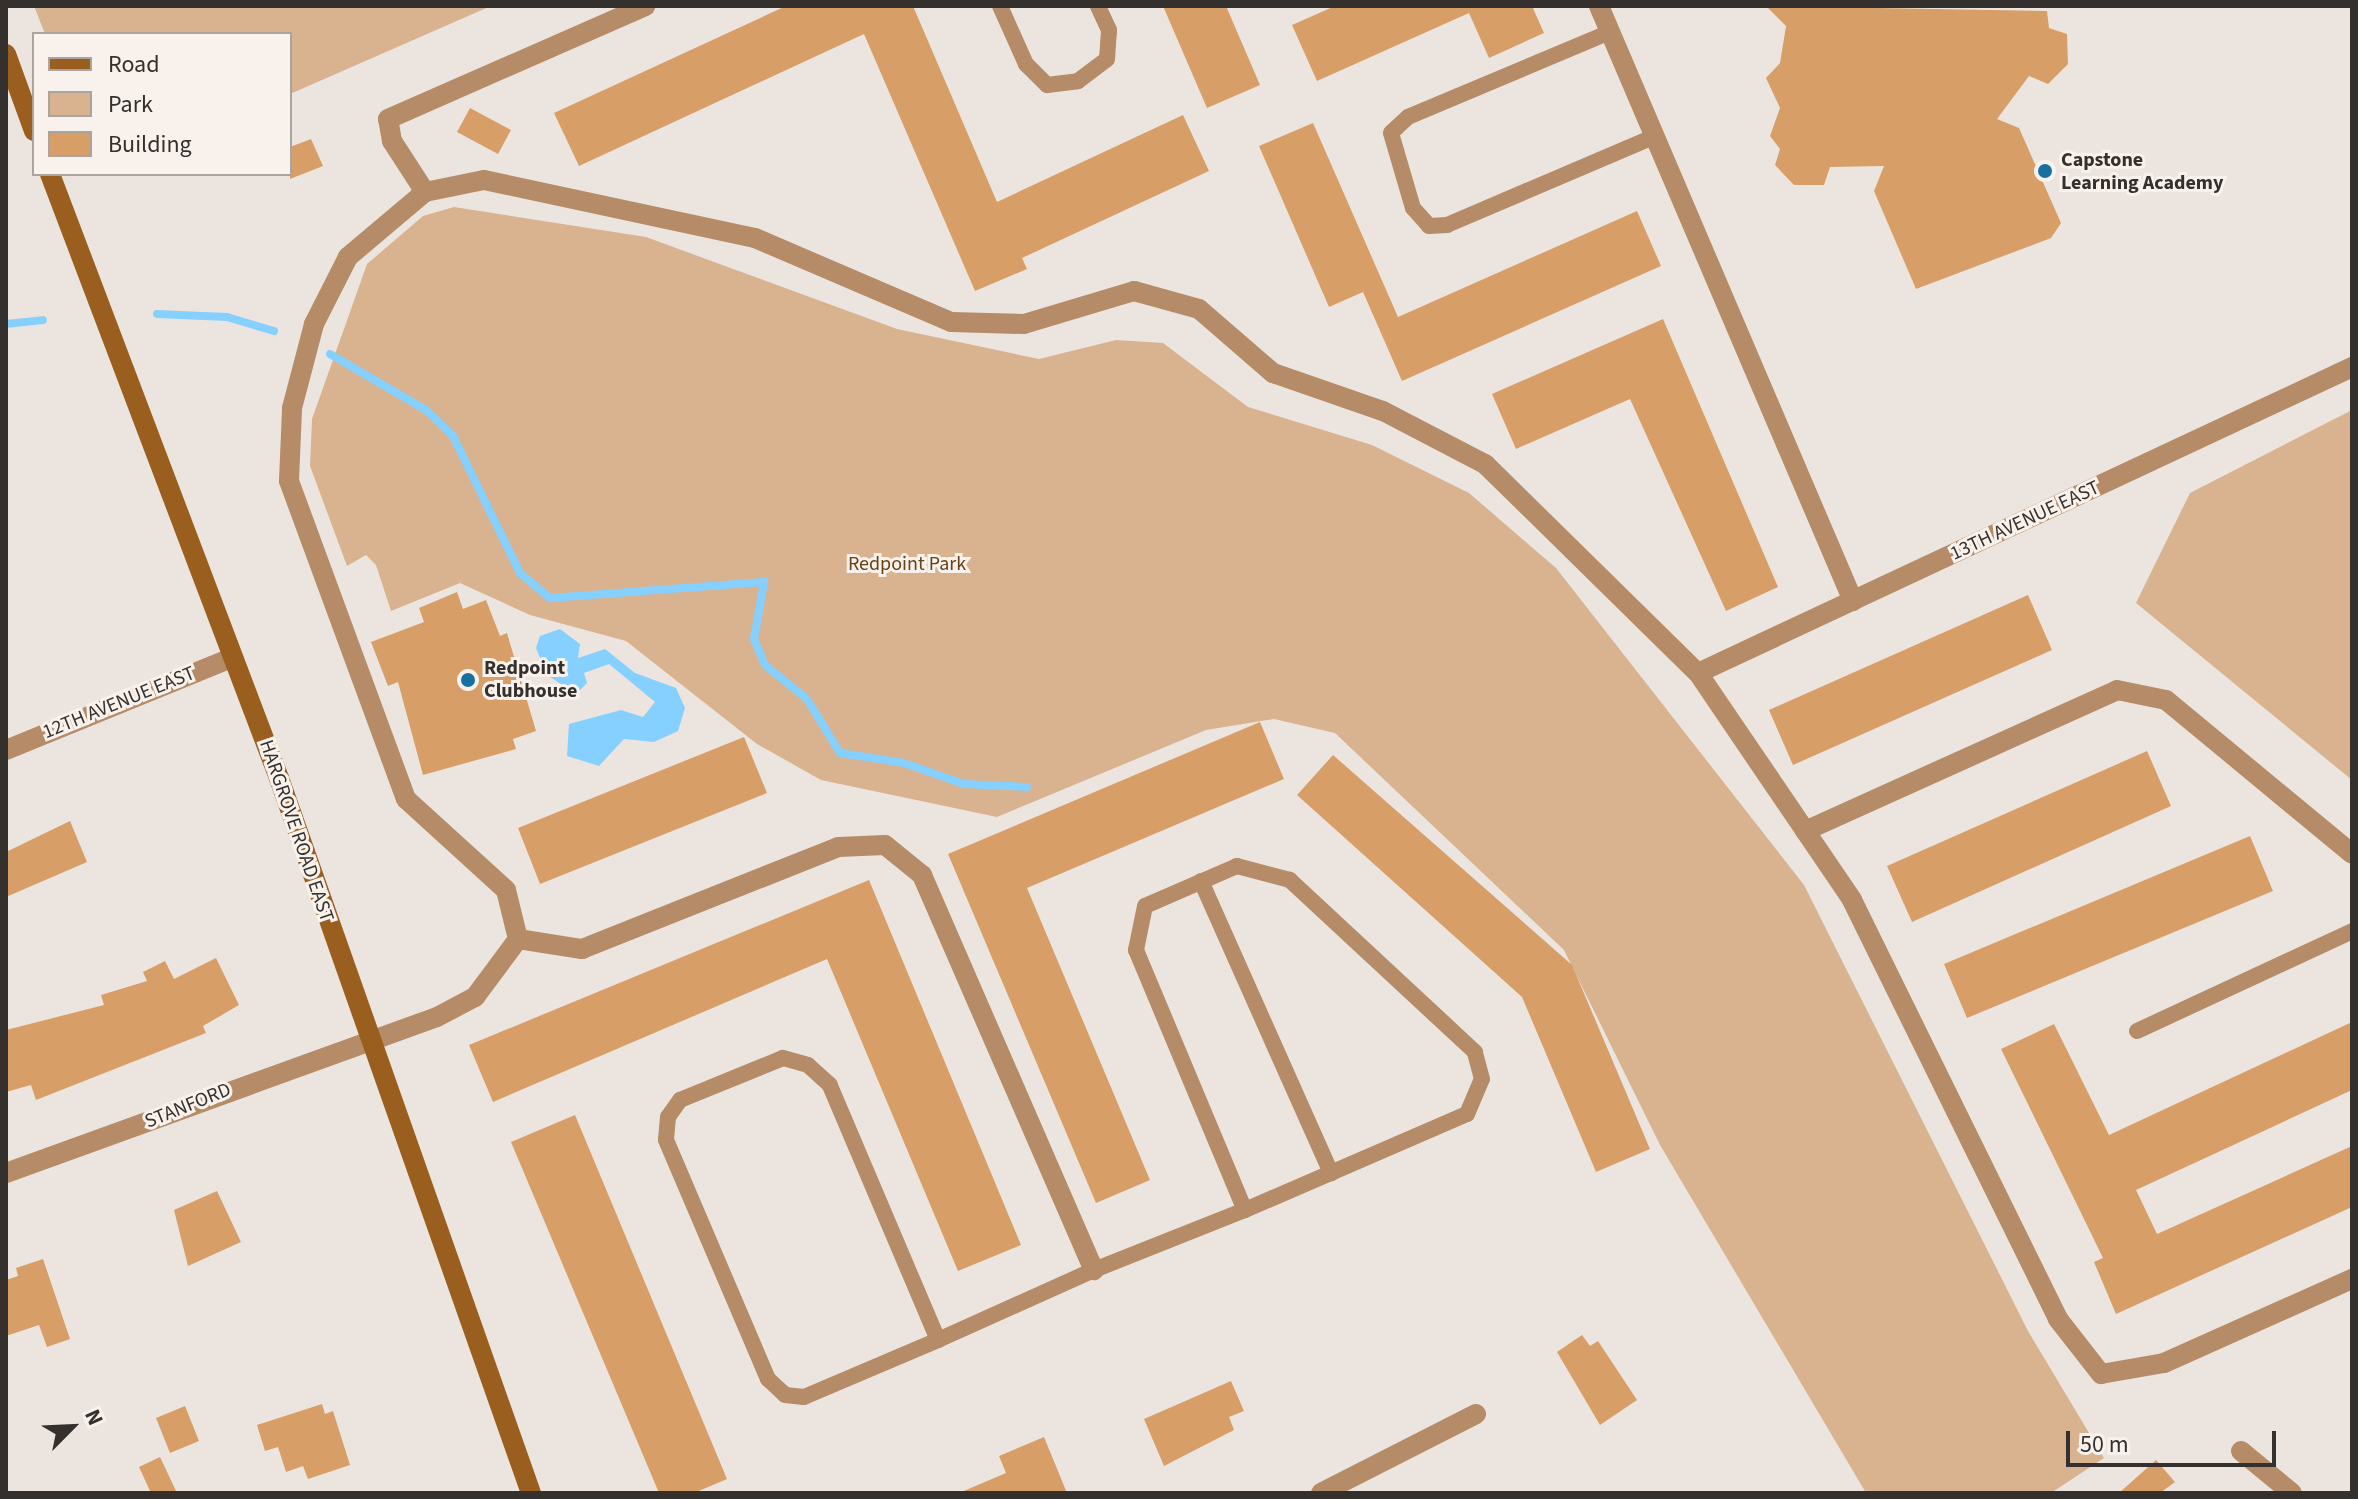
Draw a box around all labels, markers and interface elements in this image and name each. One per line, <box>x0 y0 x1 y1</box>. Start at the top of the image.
legend <box>32 32 292 176</box>
text: Road <box>108 47 160 82</box>
text: Park <box>108 87 153 122</box>
text: Building <box>108 127 192 162</box>
place label: Capstone Learning Academy <box>2061 148 2223 195</box>
marker: Capstone Learning Academy <box>2036 162 2054 180</box>
street label: 13TH AVENUE EAST <box>1947 476 2103 566</box>
park label: Redpoint Park <box>848 552 966 576</box>
place label: Redpoint Clubhouse <box>484 656 577 703</box>
street label: 12TH AVENUE EAST <box>39 662 199 744</box>
marker: Redpoint Clubhouse <box>459 671 477 689</box>
street label: HARGROVE ROAD EAST <box>254 737 338 925</box>
street label: STANFORD <box>141 1078 235 1134</box>
north arrow <box>32 1387 112 1467</box>
text: N <box>76 1404 112 1430</box>
scale bar <box>2070 1415 2280 1465</box>
text: 50 m <box>2080 1427 2129 1462</box>

